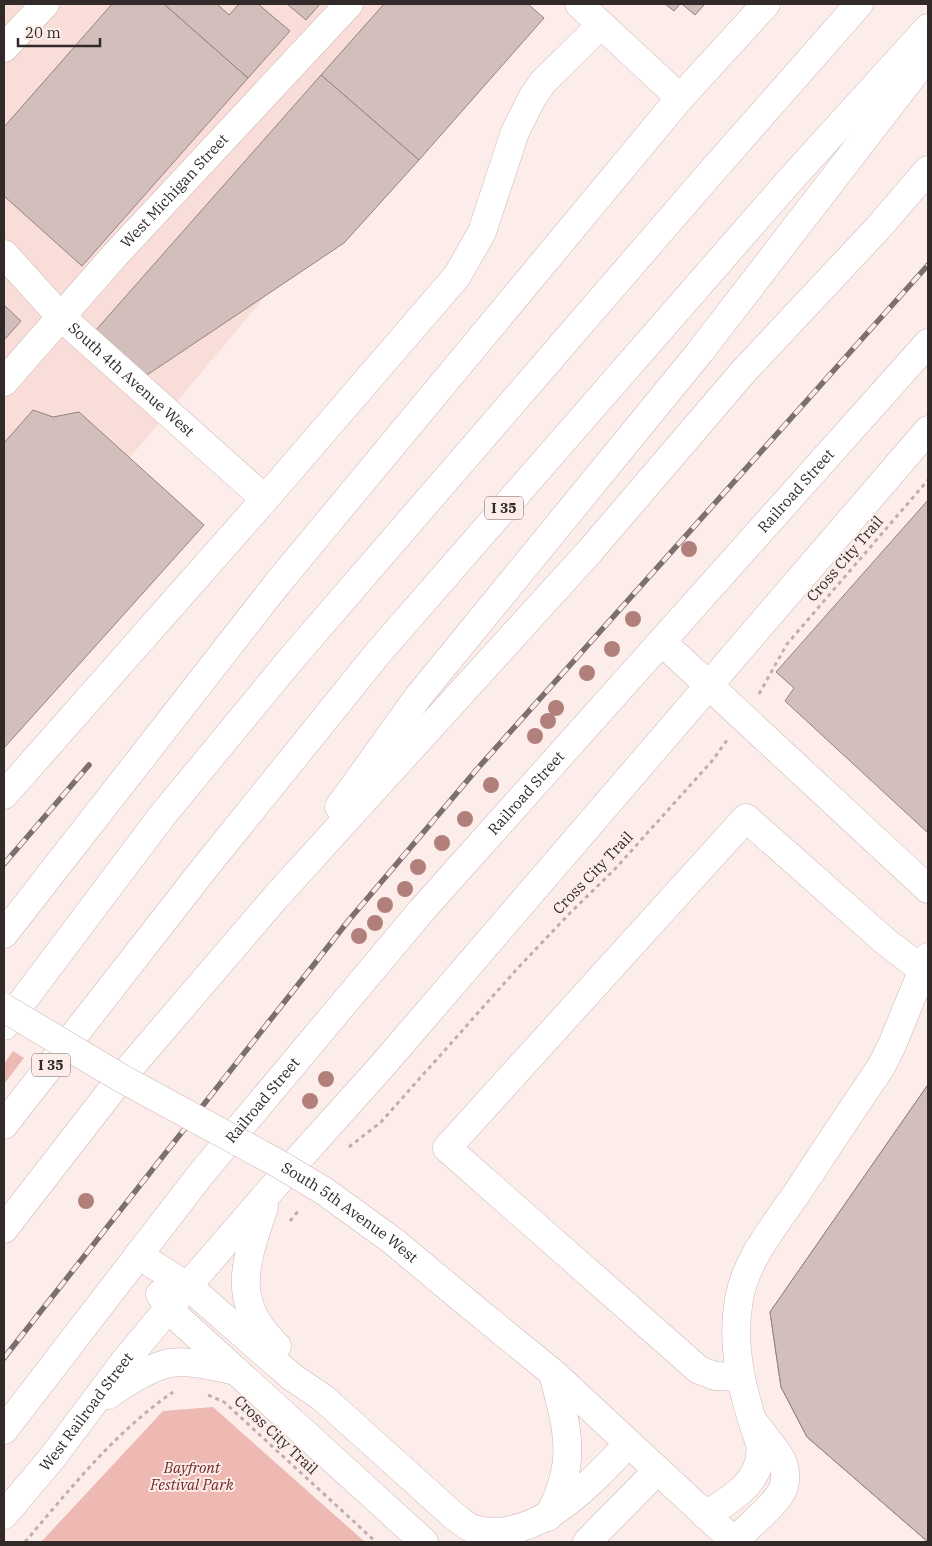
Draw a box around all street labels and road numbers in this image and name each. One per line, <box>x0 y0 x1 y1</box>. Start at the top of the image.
street label: West Michigan Street <box>116 130 232 252</box>
street label: South 4th Avenue West <box>65 318 199 440</box>
street label: Railroad Street <box>753 445 838 536</box>
road number: I 35 <box>485 496 523 520</box>
street label: Cross City Trail <box>802 512 887 605</box>
street label: Railroad Street <box>484 747 568 839</box>
street label: Cross City Trail <box>548 827 637 918</box>
street label: Railroad Street <box>221 1053 303 1147</box>
road number: I 35 <box>32 1054 70 1076</box>
street label: South 5th Avenue West <box>278 1158 422 1267</box>
street label: West Railroad Street <box>35 1348 137 1475</box>
street label: Cross City Trail <box>231 1391 322 1478</box>

